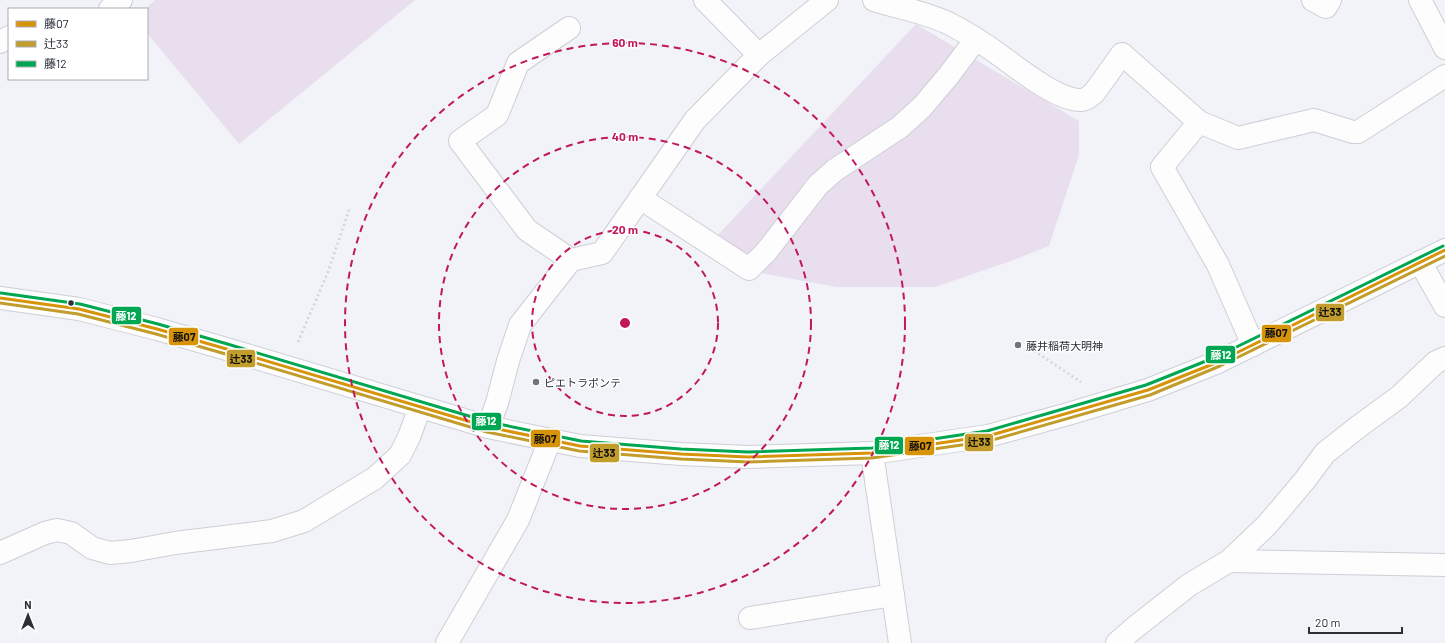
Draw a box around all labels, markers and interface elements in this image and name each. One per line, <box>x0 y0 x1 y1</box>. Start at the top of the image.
legend <box>8 8 148 80</box>
text: 藤07 <box>44 16 69 30</box>
text: 60 m <box>612 35 638 49</box>
text: 辻33 <box>44 36 68 50</box>
text: 藤12 <box>44 56 67 70</box>
text: 40 m <box>612 129 638 143</box>
text: 20 m <box>612 222 638 236</box>
unlabelled marker <box>66 298 76 308</box>
line badge: 辻33 <box>1315 303 1345 322</box>
text: 辻33 <box>1319 305 1341 318</box>
line badge: 藤12 <box>111 306 142 325</box>
text: 藤12 <box>115 309 137 322</box>
centre of rings <box>618 316 632 330</box>
line badge: 藤07 <box>1261 324 1292 343</box>
text: 藤07 <box>1265 326 1288 339</box>
line badge: 藤07 <box>168 327 199 346</box>
text: 藤07 <box>173 330 196 343</box>
place label: 藤井稲荷大明神 <box>1026 339 1103 352</box>
marker: 藤井稲荷大明神 <box>1013 340 1023 350</box>
line badge: 藤12 <box>1205 345 1236 364</box>
text: 藤12 <box>1210 348 1232 361</box>
line badge: 辻33 <box>226 349 256 368</box>
text: 辻33 <box>230 352 252 365</box>
place label: ピエトラポンテ <box>544 376 621 389</box>
marker: ピエトラポンテ <box>531 377 541 387</box>
line badge: 藤12 <box>471 412 502 431</box>
text: 藤12 <box>475 414 497 427</box>
line badge: 藤07 <box>530 429 561 448</box>
text: 藤07 <box>534 432 557 445</box>
line badge: 辻33 <box>964 433 994 452</box>
text: 辻33 <box>968 435 990 448</box>
line badge: 藤12 <box>874 436 904 455</box>
line badge: 藤07 <box>904 436 935 456</box>
text: 藤12 <box>878 438 900 451</box>
text: 藤07 <box>909 439 932 452</box>
line badge: 辻33 <box>589 443 620 463</box>
text: 辻33 <box>593 446 615 459</box>
north arrow <box>8 595 48 635</box>
text: N <box>24 598 32 611</box>
scale bar <box>1309 609 1402 635</box>
text: 20 m <box>1315 615 1341 629</box>

